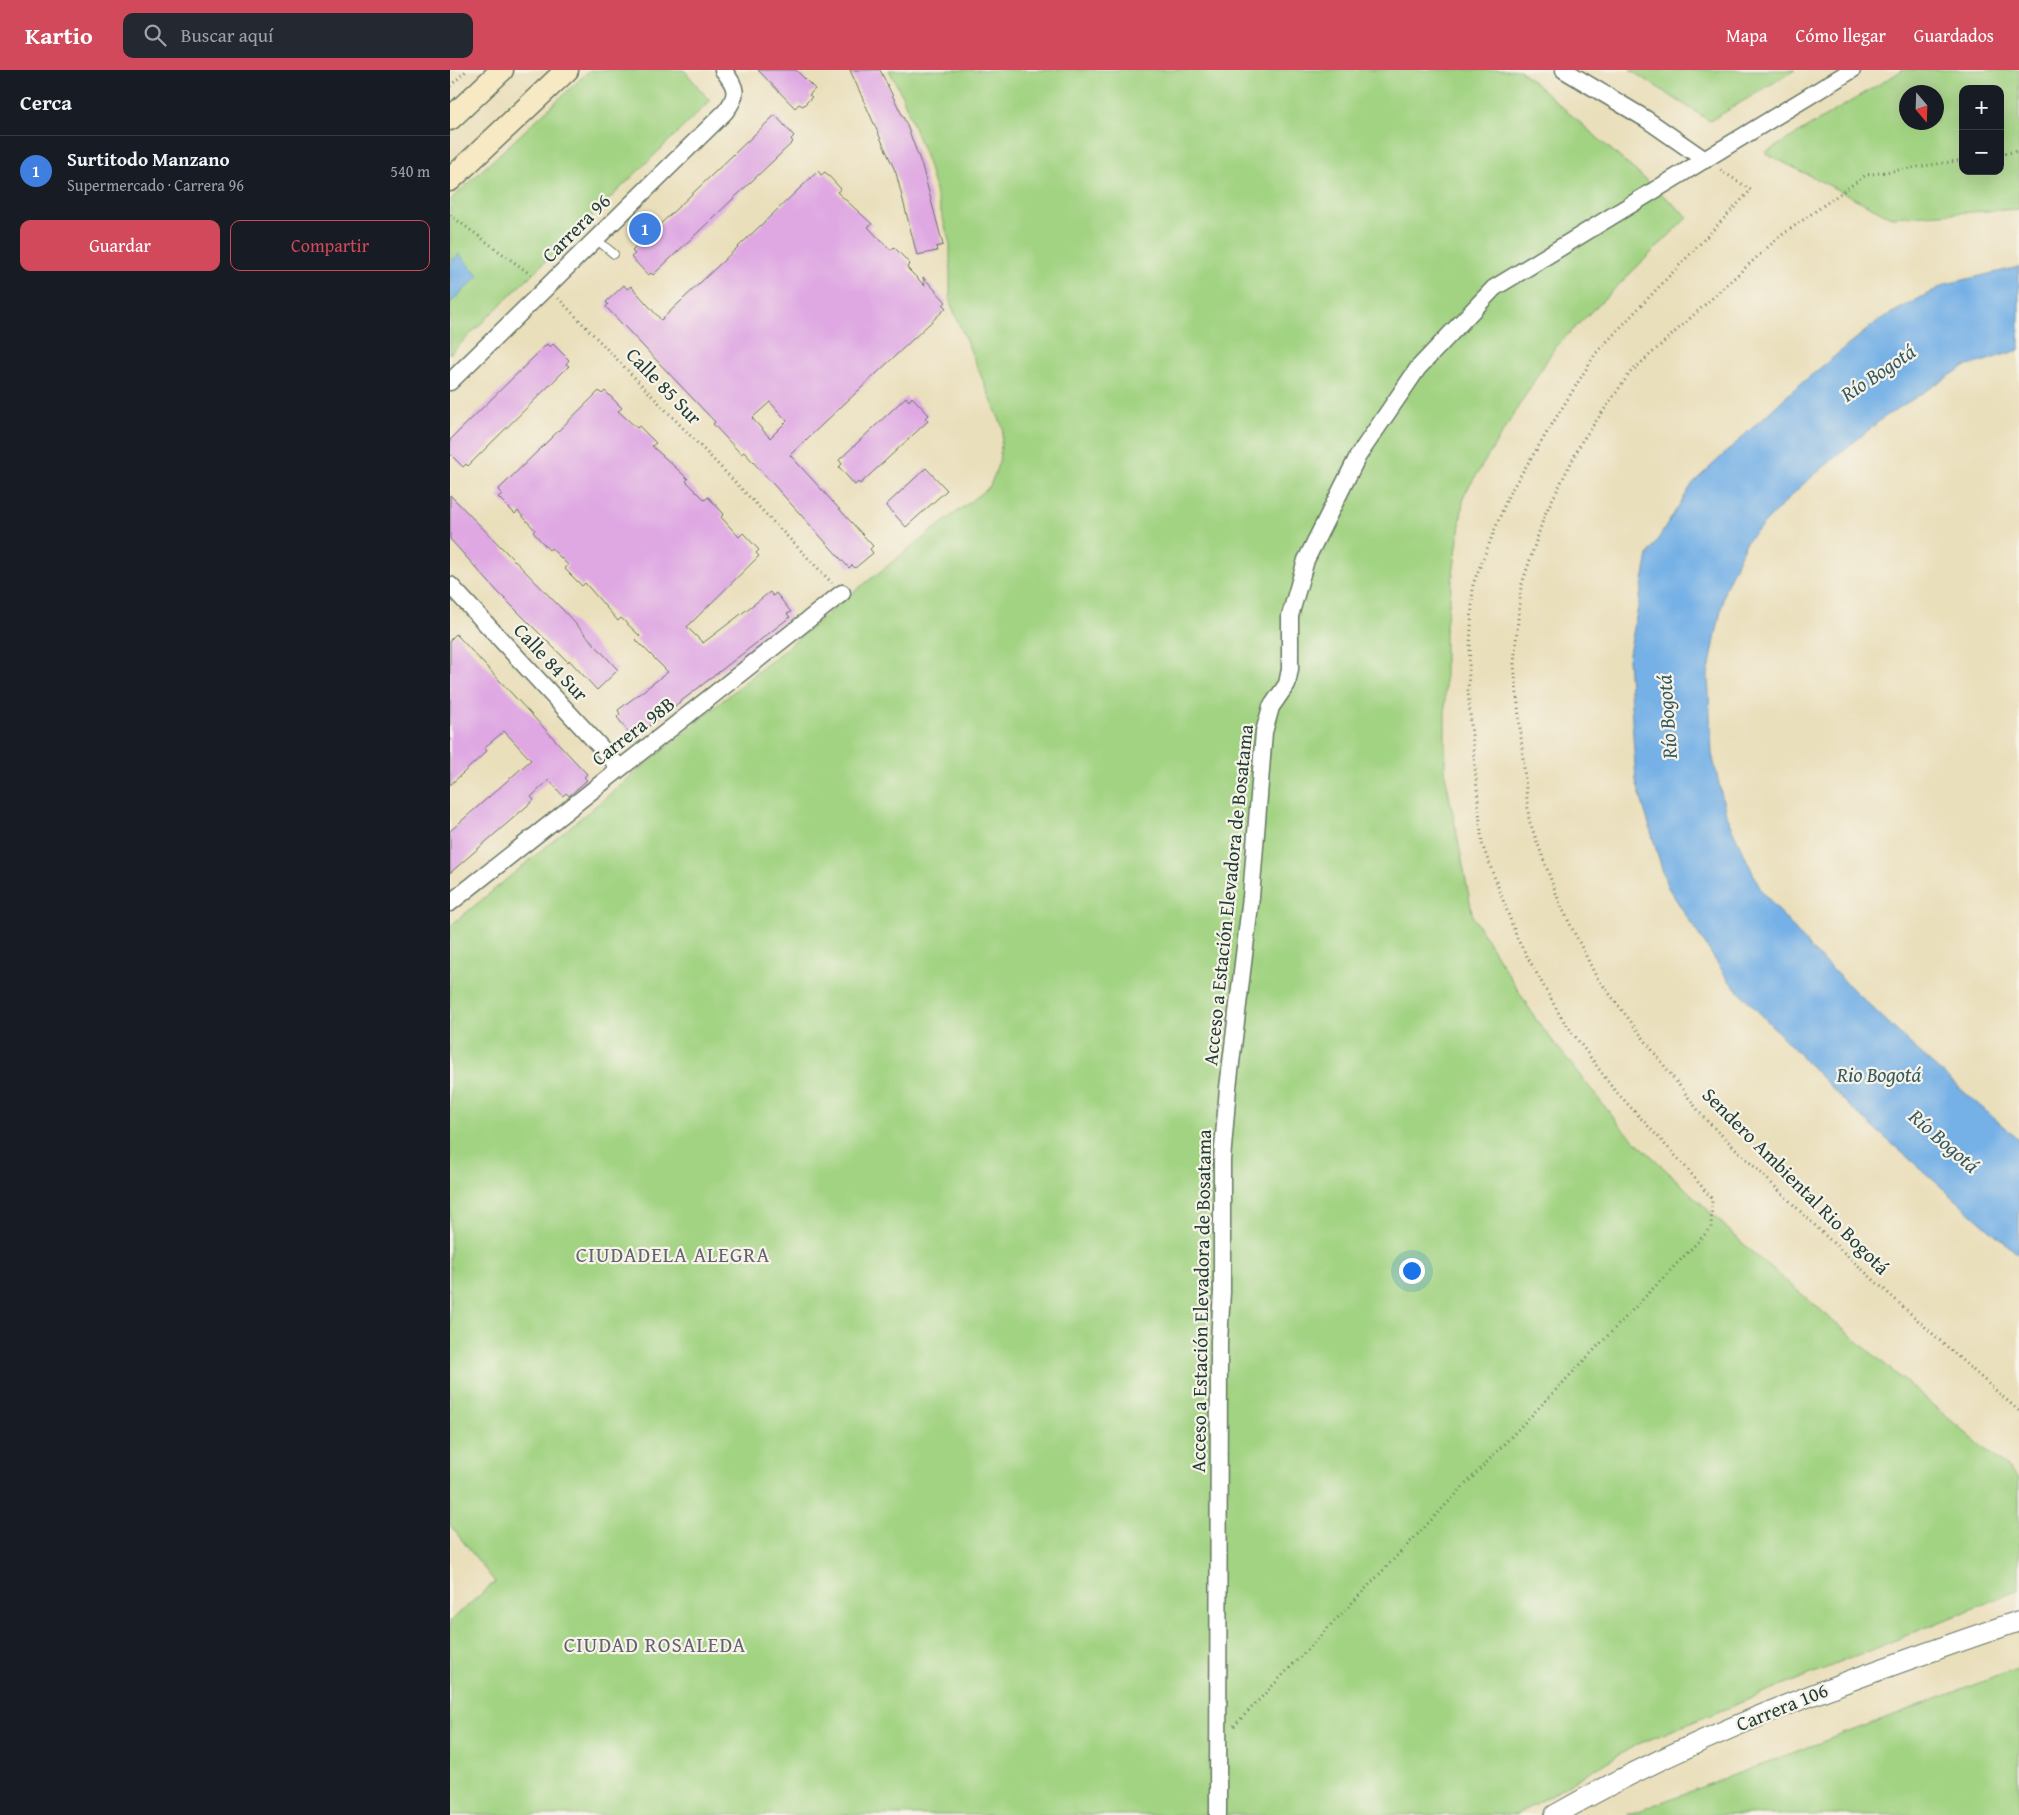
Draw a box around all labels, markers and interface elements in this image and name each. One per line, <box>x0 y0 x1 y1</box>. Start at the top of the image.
search box <box>123 13 473 58</box>
text: Kartio <box>25 18 93 53</box>
icon: search <box>141 21 169 49</box>
text: Buscar aquí <box>181 21 273 49</box>
text: Mapa <box>1726 22 1768 49</box>
text: Cómo llegar <box>1796 22 1886 49</box>
text: Guardados <box>1914 22 1994 49</box>
north arrow <box>1899 85 1944 130</box>
map controls <box>1959 85 2004 175</box>
button: + <box>1959 85 2004 130</box>
text: Cerca <box>20 87 72 118</box>
button: − <box>1959 130 2004 175</box>
text: Surtitodo Manzano <box>67 145 230 173</box>
text: 1 <box>32 159 40 183</box>
text: 540 m <box>390 159 430 183</box>
text: Supermercado · Carrera 96 <box>67 173 244 197</box>
street label: Carrera 96 <box>535 187 617 269</box>
pin: 1 <box>629 210 661 248</box>
button: Guardar <box>20 220 220 271</box>
button: Compartir <box>230 220 430 271</box>
water label: Río Bogotá <box>1833 336 1922 410</box>
street label: Calle 85 Sur <box>620 340 709 431</box>
street label: Calle 84 Sur <box>507 616 595 707</box>
water label: Río Bogotá <box>1648 674 1685 761</box>
street label: Carrera 98B <box>585 689 680 772</box>
street label: Acceso a Estación Elevadora de Bosatama <box>1195 722 1260 1067</box>
water label: Rio Bogotá <box>1836 1059 1922 1090</box>
street label: Sendero Ambiental Rio Bogotá <box>1696 1080 1897 1281</box>
water label: Río Bogotá <box>1902 1101 1987 1180</box>
street label: Acceso a Estación Elevadora de Bosatama <box>1183 1129 1218 1473</box>
district label: CIUDADELA ALEGRA <box>576 1239 770 1270</box>
your location <box>1399 1258 1425 1284</box>
district label: CIUDAD ROSALEDA <box>564 1629 746 1660</box>
street label: Carrera 106 <box>1732 1675 1832 1738</box>

